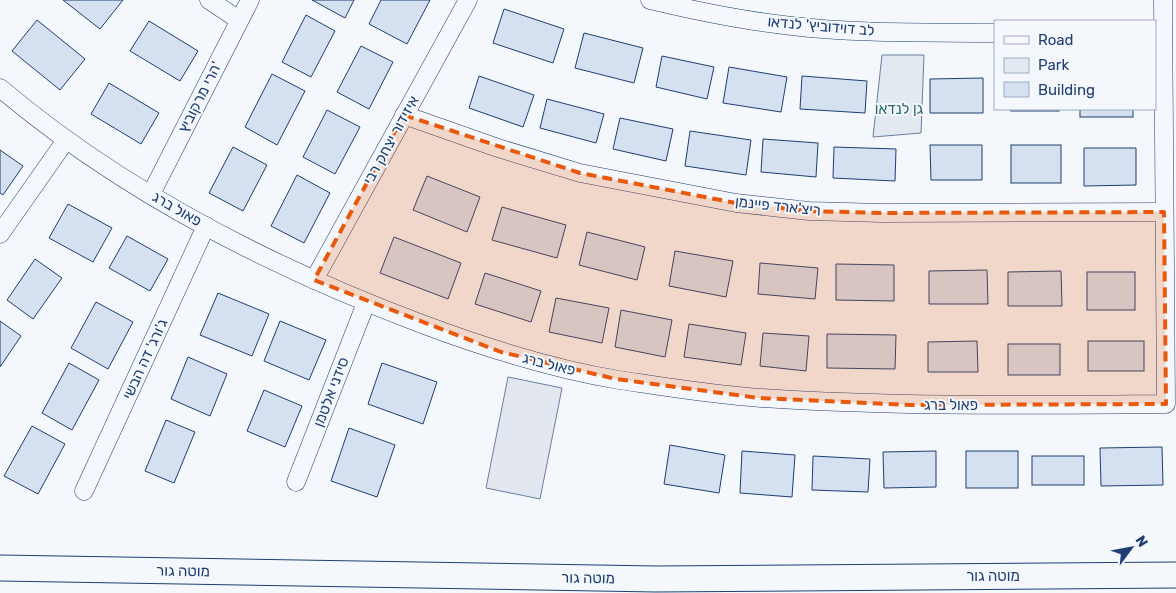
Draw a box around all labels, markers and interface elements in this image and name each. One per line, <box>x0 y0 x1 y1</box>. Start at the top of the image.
street label: לב דוידוביץ' לנדאו <box>767 12 875 40</box>
legend <box>994 20 1156 110</box>
text: Road <box>1038 31 1074 49</box>
text: Park <box>1038 56 1069 74</box>
street label: הרי מרקוביץ' <box>174 58 226 136</box>
text: Building <box>1038 81 1095 99</box>
street label: איזידור יצחק רבי <box>359 92 423 187</box>
park label: גן לנדאו <box>875 100 924 118</box>
street label: פאול ברג <box>149 188 205 230</box>
street label: ריצ'ארד פיינמן <box>734 193 822 219</box>
street label: ג'ורג' דה הבשי <box>118 316 172 402</box>
street label: פאול ברג <box>521 349 577 379</box>
street label: סידני אלטמן <box>309 355 353 429</box>
street label: פאול ברג <box>924 396 978 414</box>
north arrow <box>1106 523 1156 573</box>
text: N <box>1132 533 1151 550</box>
street label: מוטה גור <box>156 562 210 580</box>
street label: מוטה גור <box>966 567 1020 585</box>
street label: מוטה גור <box>561 569 615 587</box>

